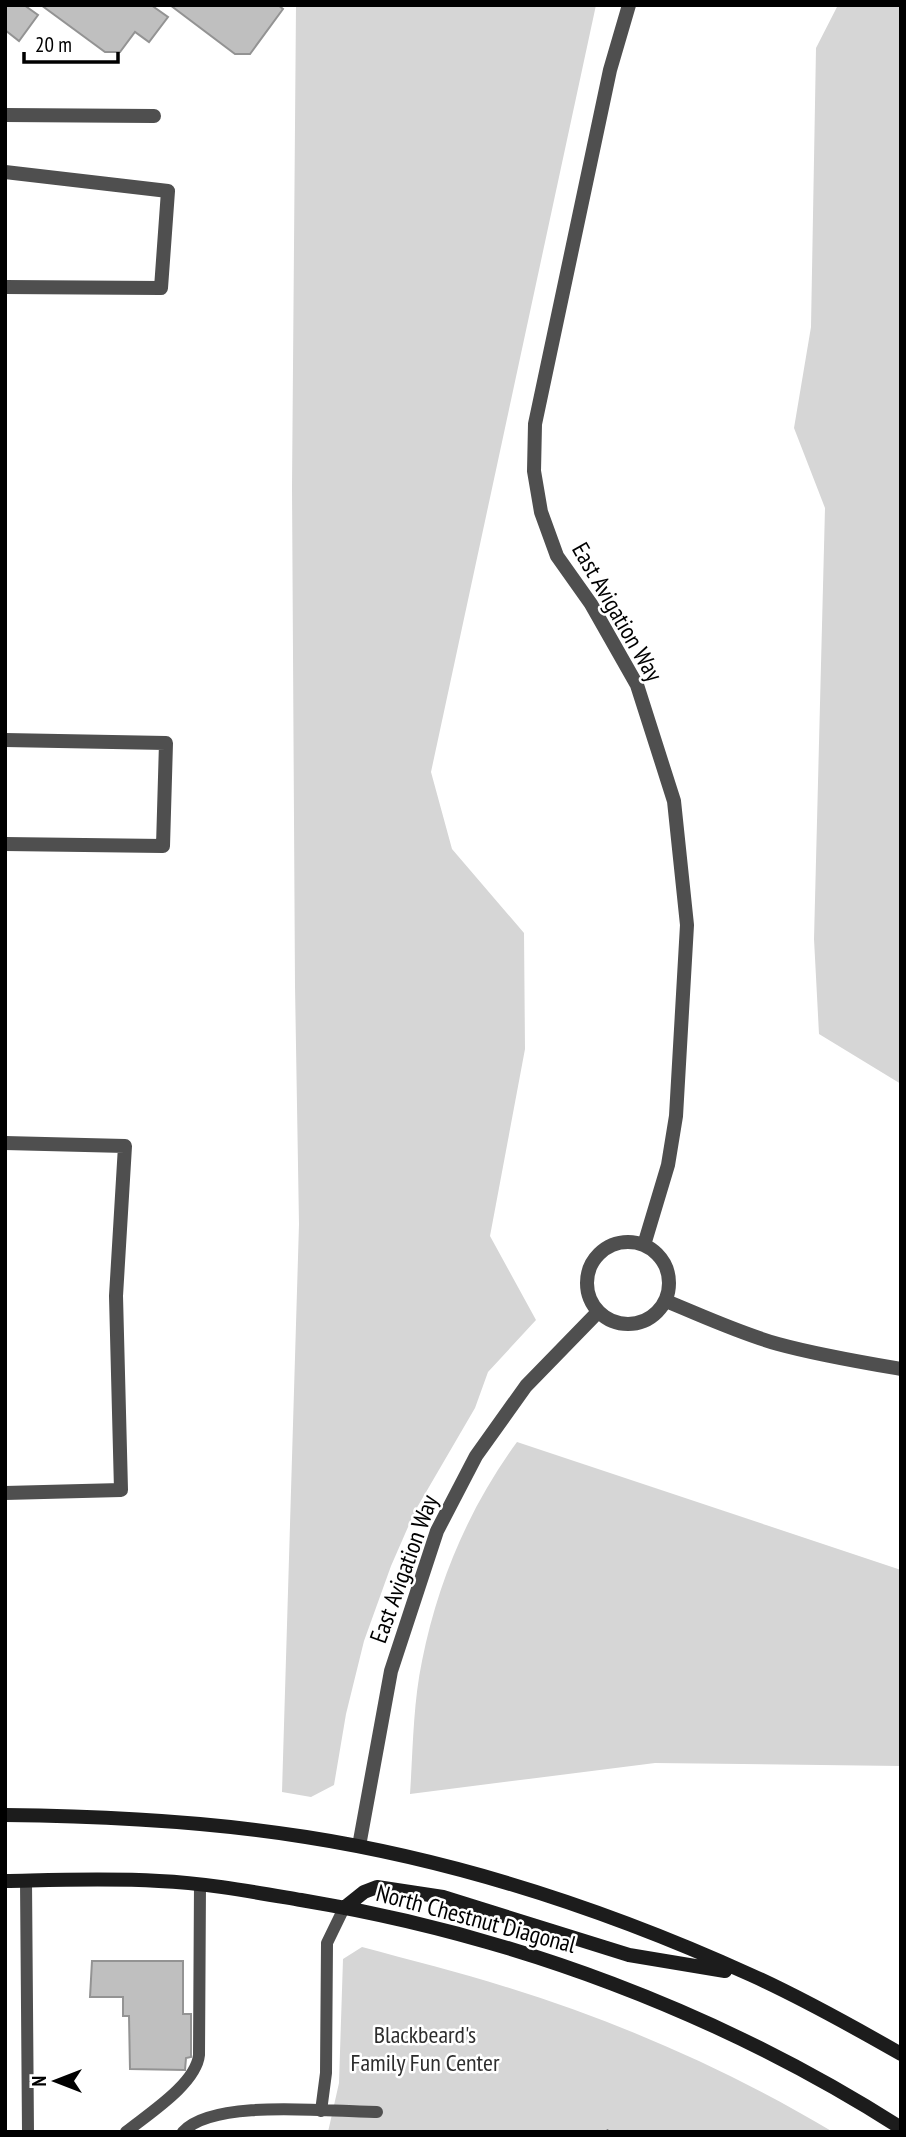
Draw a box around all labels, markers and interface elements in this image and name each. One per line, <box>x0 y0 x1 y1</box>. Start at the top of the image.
scale bar <box>24 21 119 65</box>
text: 20 m <box>35 31 72 58</box>
street label: East Avigation Way <box>565 537 670 687</box>
street label: East Avigation Way <box>362 1490 445 1647</box>
street label: North Chestnut Diagonal <box>373 1877 580 1960</box>
park label: Blackbeard's Family Fun Center <box>351 2019 500 2078</box>
north arrow <box>21 2046 91 2116</box>
text: N <box>27 2076 51 2086</box>

